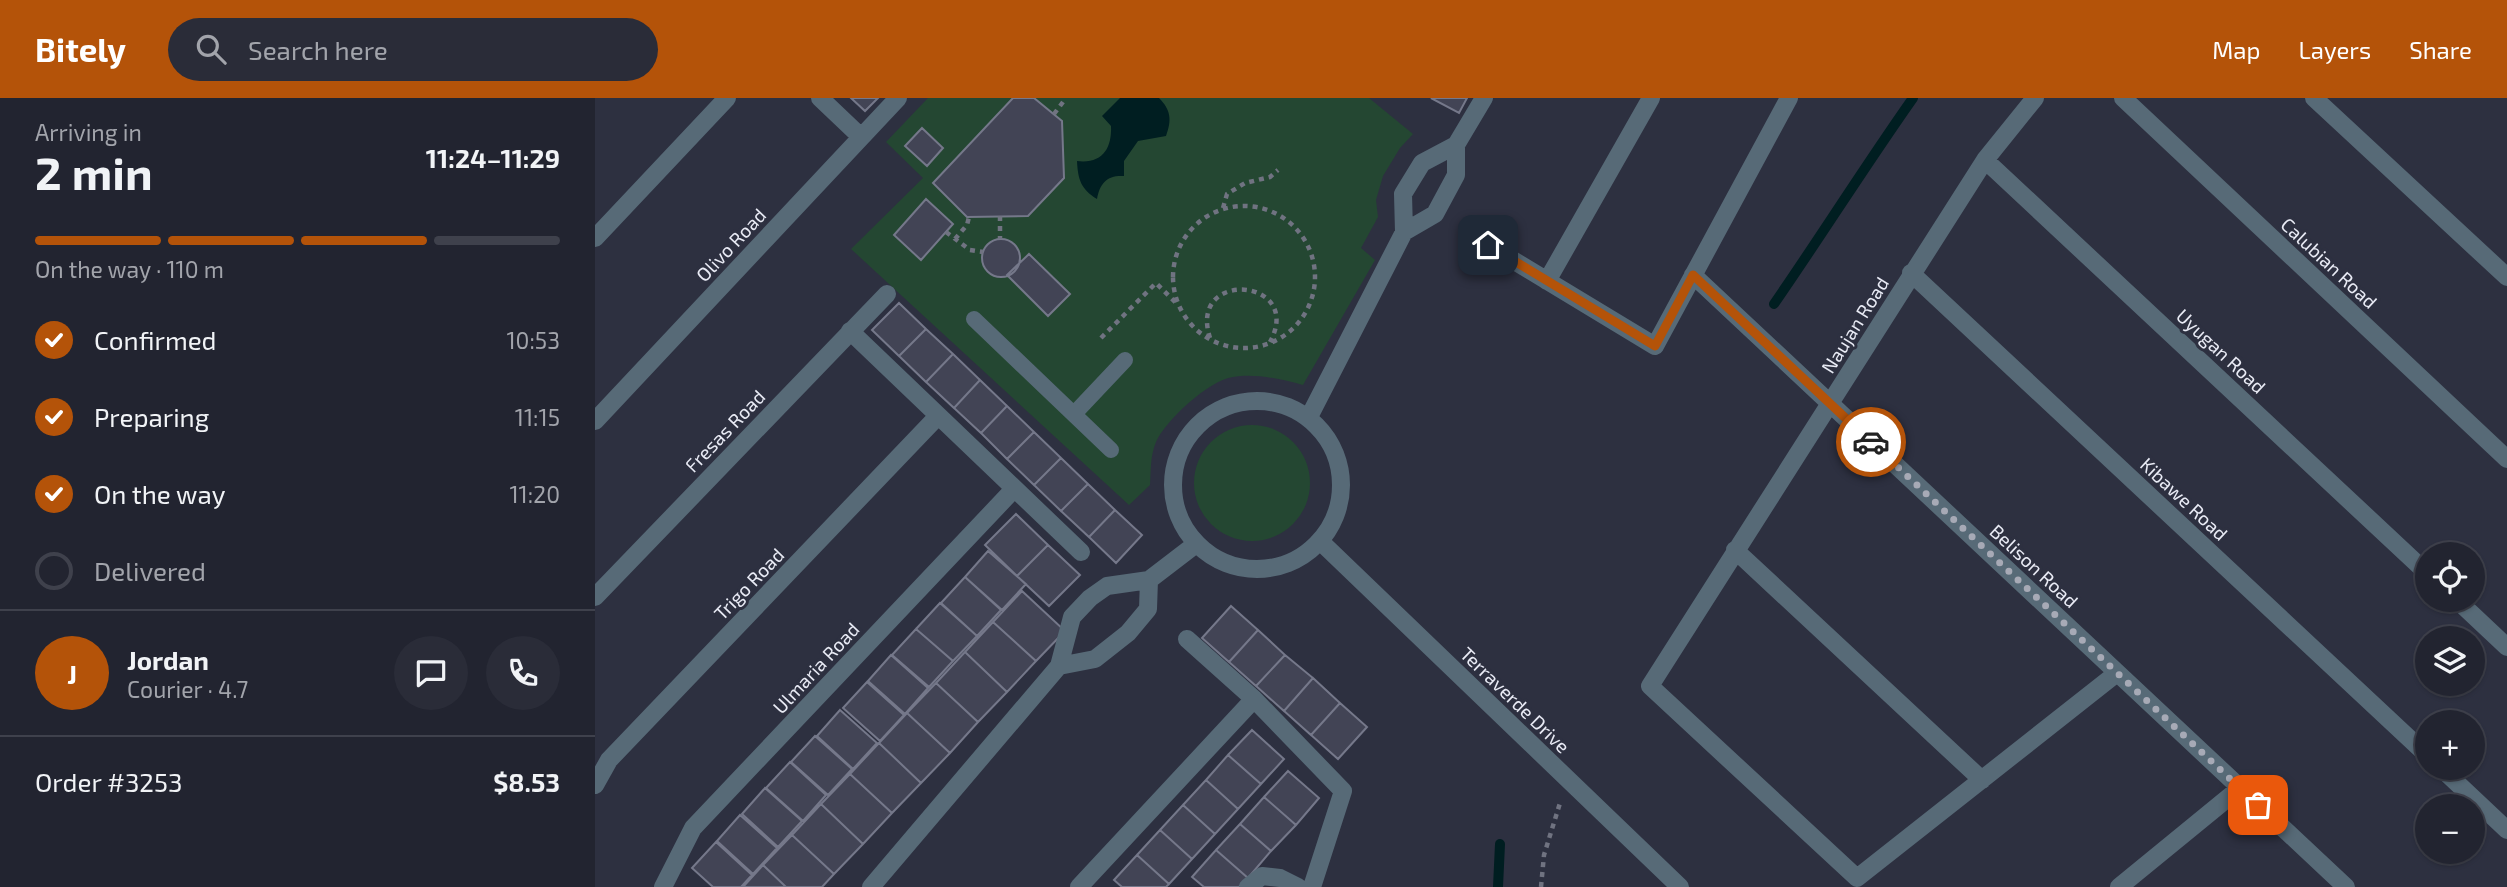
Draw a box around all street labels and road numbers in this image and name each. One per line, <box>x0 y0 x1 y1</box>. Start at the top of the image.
street label: Olivo Road <box>691 203 770 286</box>
street label: Calubian Road <box>2277 212 2382 313</box>
street label: Naujan Road <box>1816 272 1893 377</box>
street label: Uyugan Road <box>2172 304 2271 398</box>
street label: Fresas Road <box>680 385 769 476</box>
street label: Kibawe Road <box>2136 452 2233 545</box>
street label: Belison Road <box>1986 519 2083 612</box>
street label: Trigo Road <box>709 543 788 624</box>
street label: Ulmaria Road <box>768 617 864 718</box>
street label: Terraverde Drive <box>1456 642 1575 758</box>

